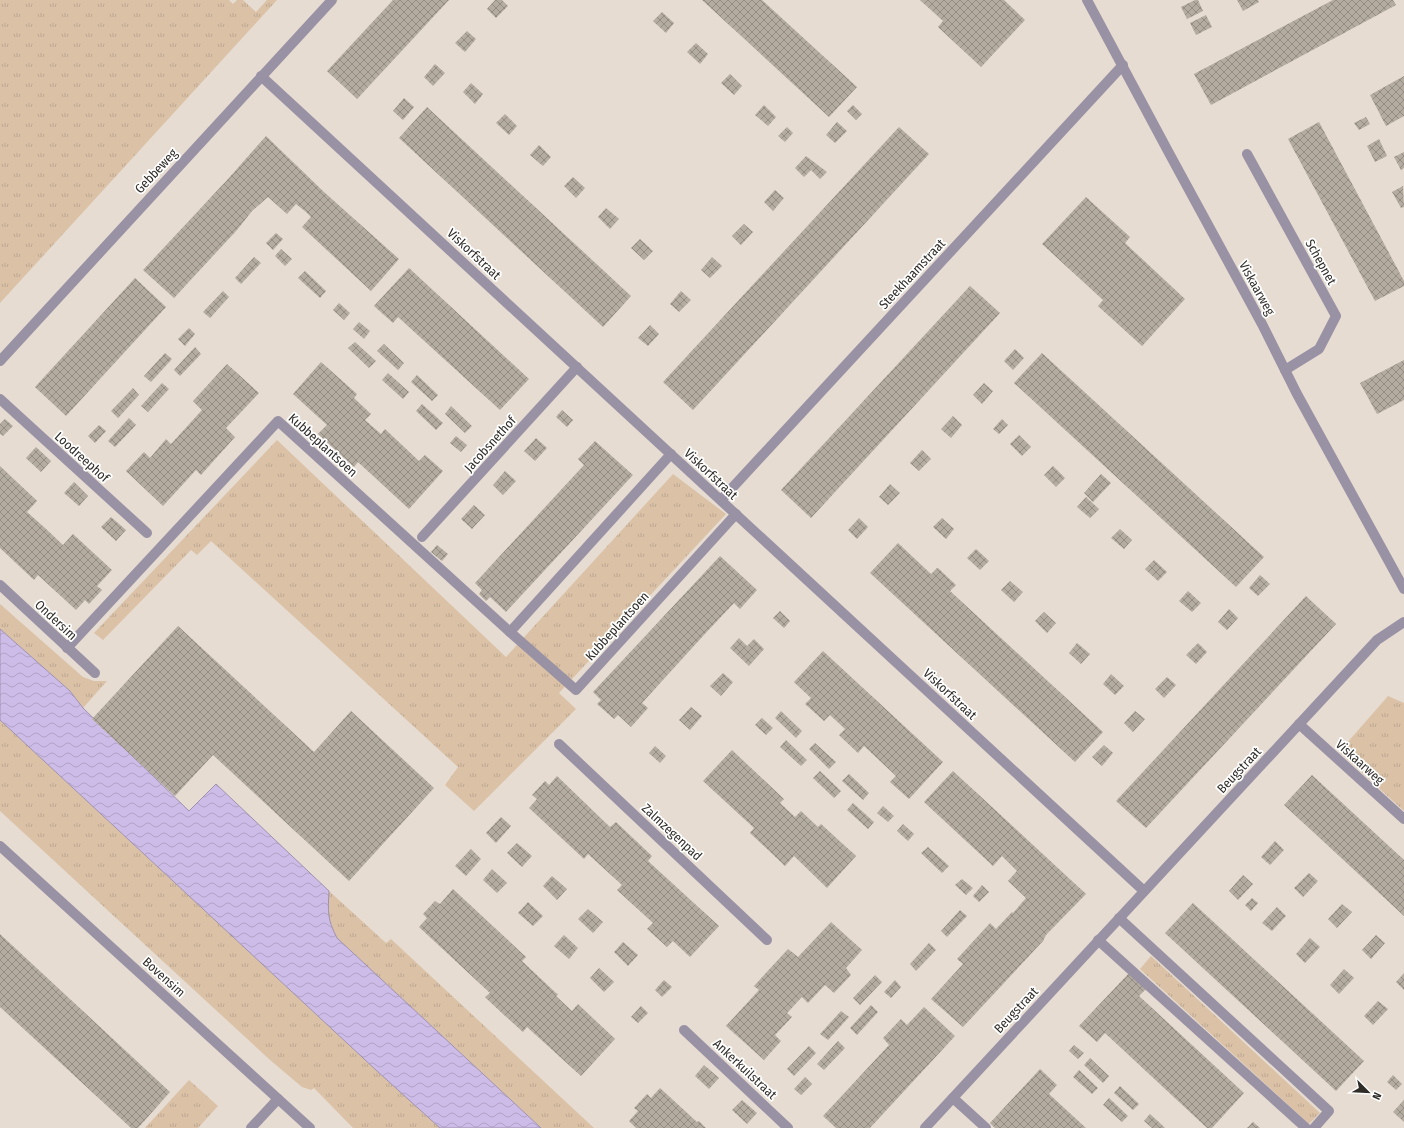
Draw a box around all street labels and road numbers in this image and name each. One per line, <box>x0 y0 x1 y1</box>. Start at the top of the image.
street label: Gebbeweg <box>132 145 181 196</box>
street label: Viskorfstraat <box>444 225 504 283</box>
street label: Steekhaamstraat <box>876 236 949 312</box>
street label: Schepnet <box>1302 237 1340 288</box>
street label: Viskaarweg <box>1236 258 1278 318</box>
street label: Kubbeplantsoen <box>286 410 360 480</box>
street label: Jacobsnethof <box>461 412 520 475</box>
street label: Loodreephof <box>52 429 113 486</box>
street label: Viskorfstraat <box>681 445 741 503</box>
street label: Kubbeplantsoen <box>582 589 652 663</box>
street label: Ondersim <box>32 597 80 643</box>
street label: Viskorfstraat <box>920 665 980 723</box>
street label: Viskaarweg <box>1333 736 1388 788</box>
street label: Beugstraat <box>1214 743 1265 796</box>
street label: Zalmzegenpad <box>639 800 705 864</box>
street label: Bovensim <box>140 954 188 1000</box>
street label: Beugstraat <box>991 983 1042 1036</box>
street label: Ankerkuilstraat <box>710 1036 780 1103</box>

